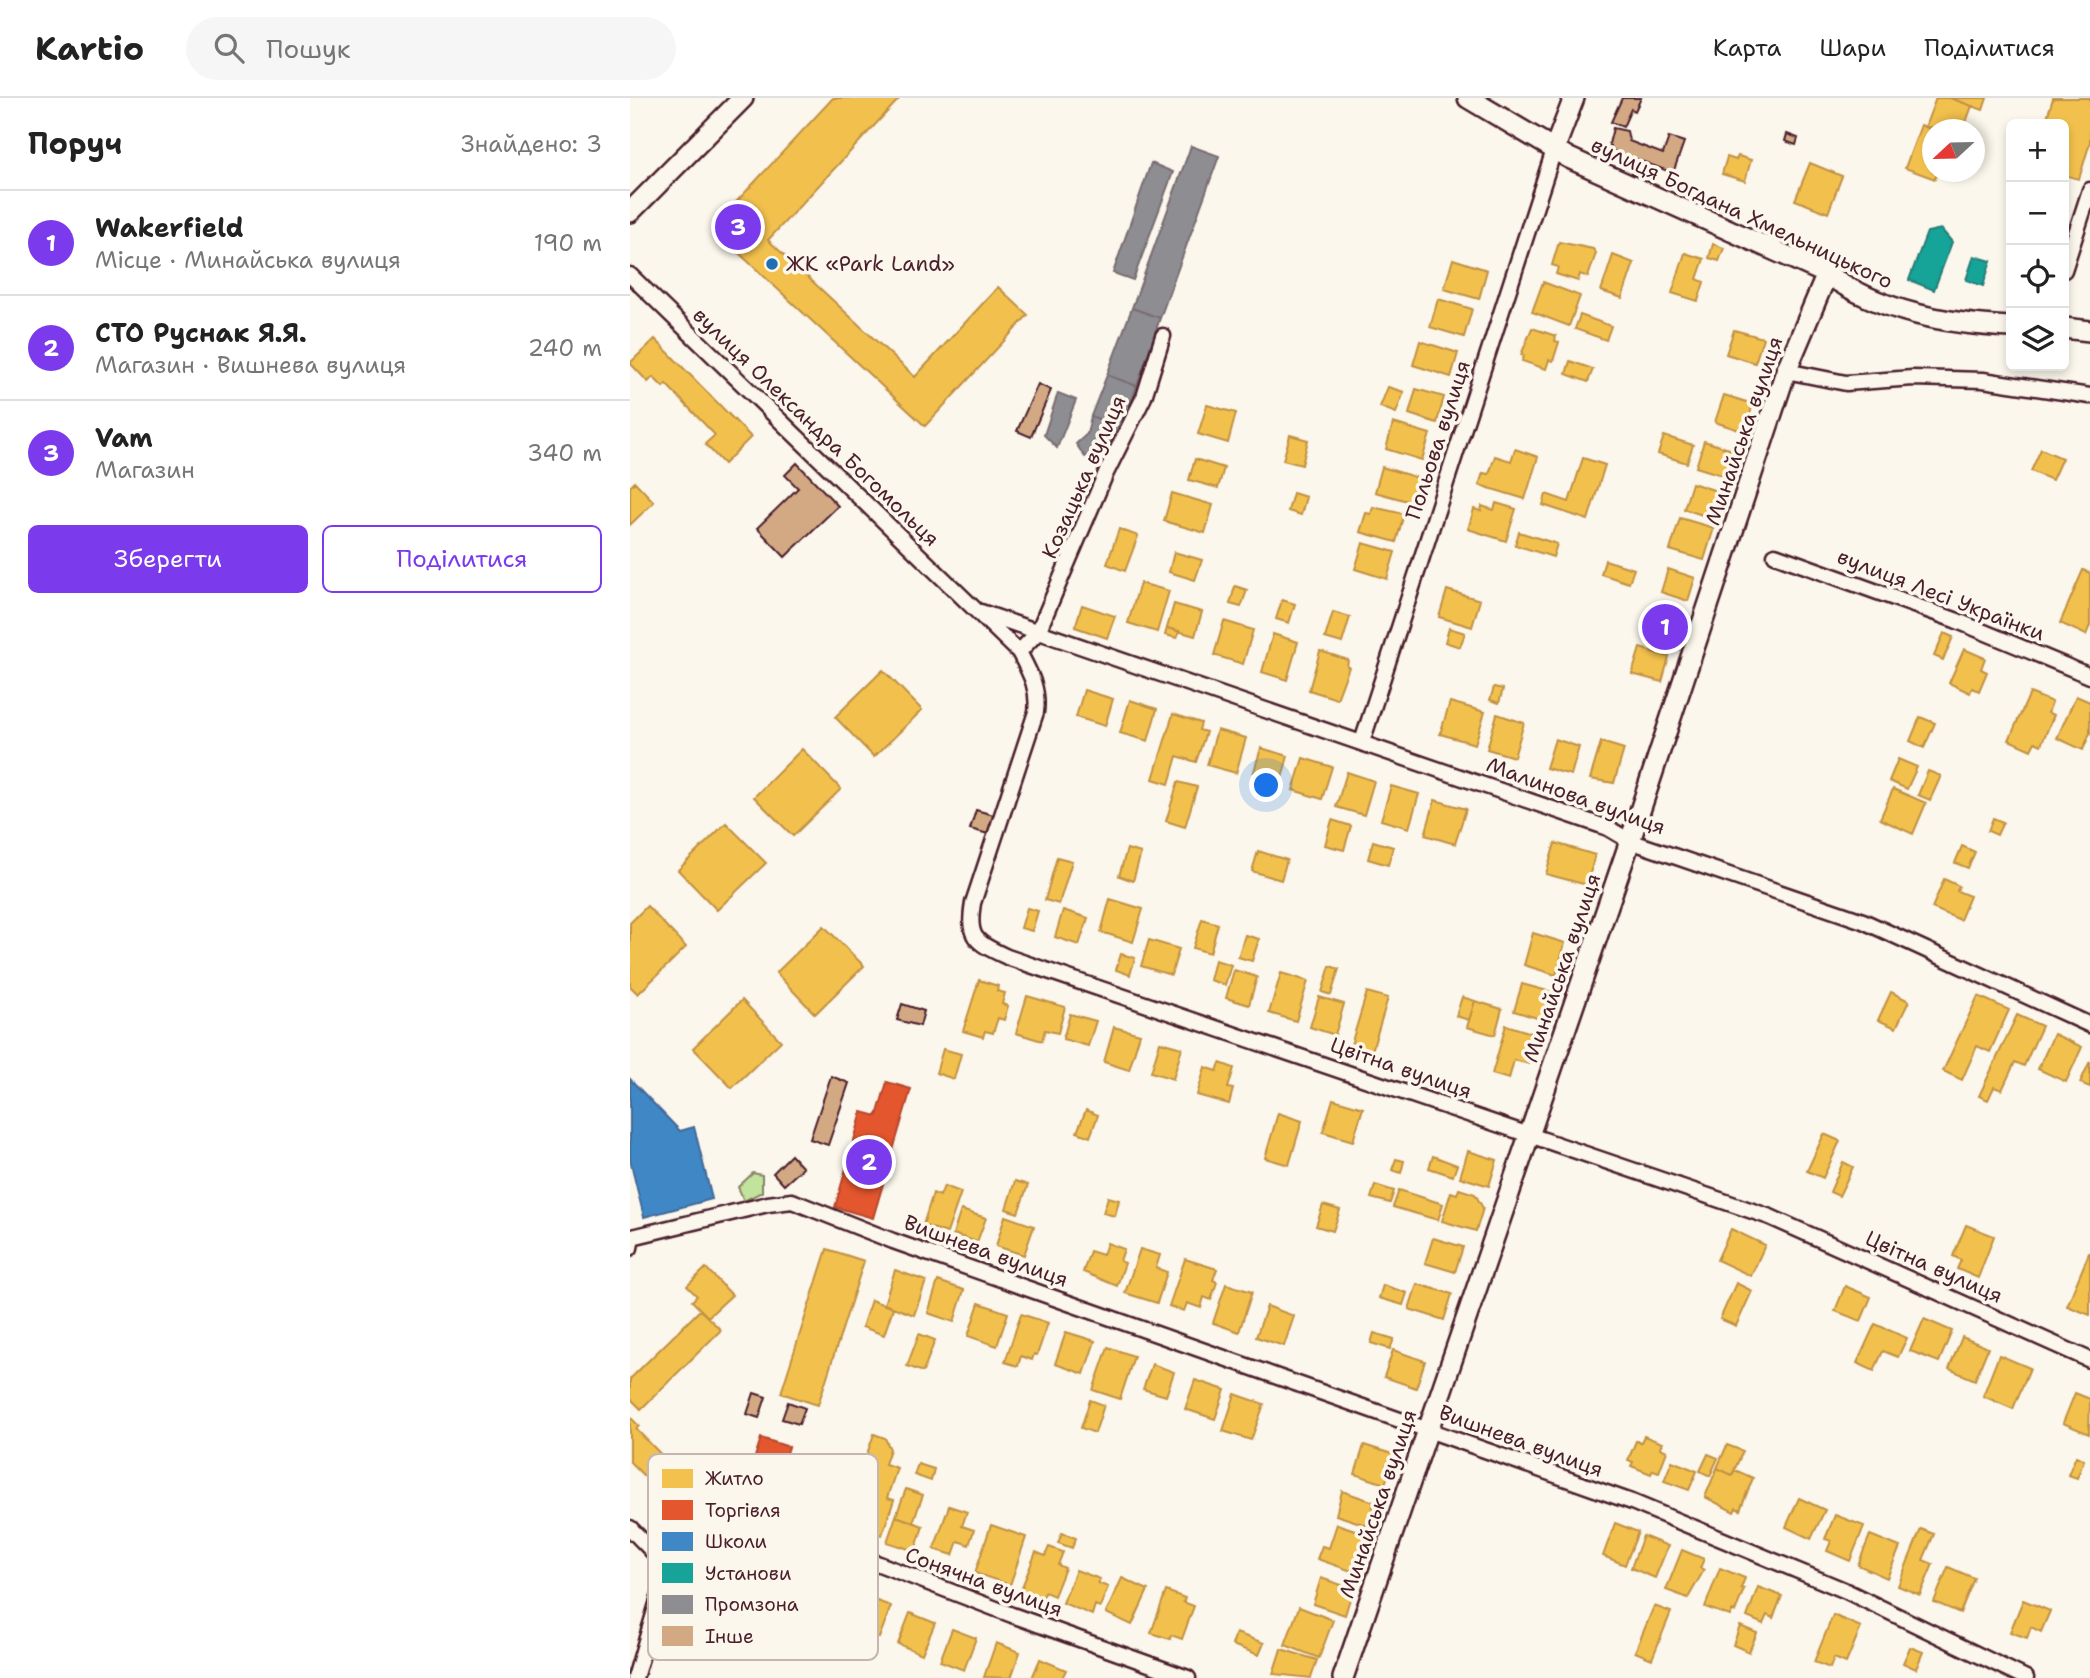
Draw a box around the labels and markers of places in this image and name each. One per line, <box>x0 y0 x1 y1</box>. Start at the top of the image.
pin: 3 <box>715 201 761 253</box>
place label: ЖК «Park Land» <box>786 250 955 278</box>
marker: ЖК «Park Land» <box>764 256 780 272</box>
pin: 1 <box>1642 601 1688 653</box>
pin: 2 <box>846 1136 892 1188</box>

